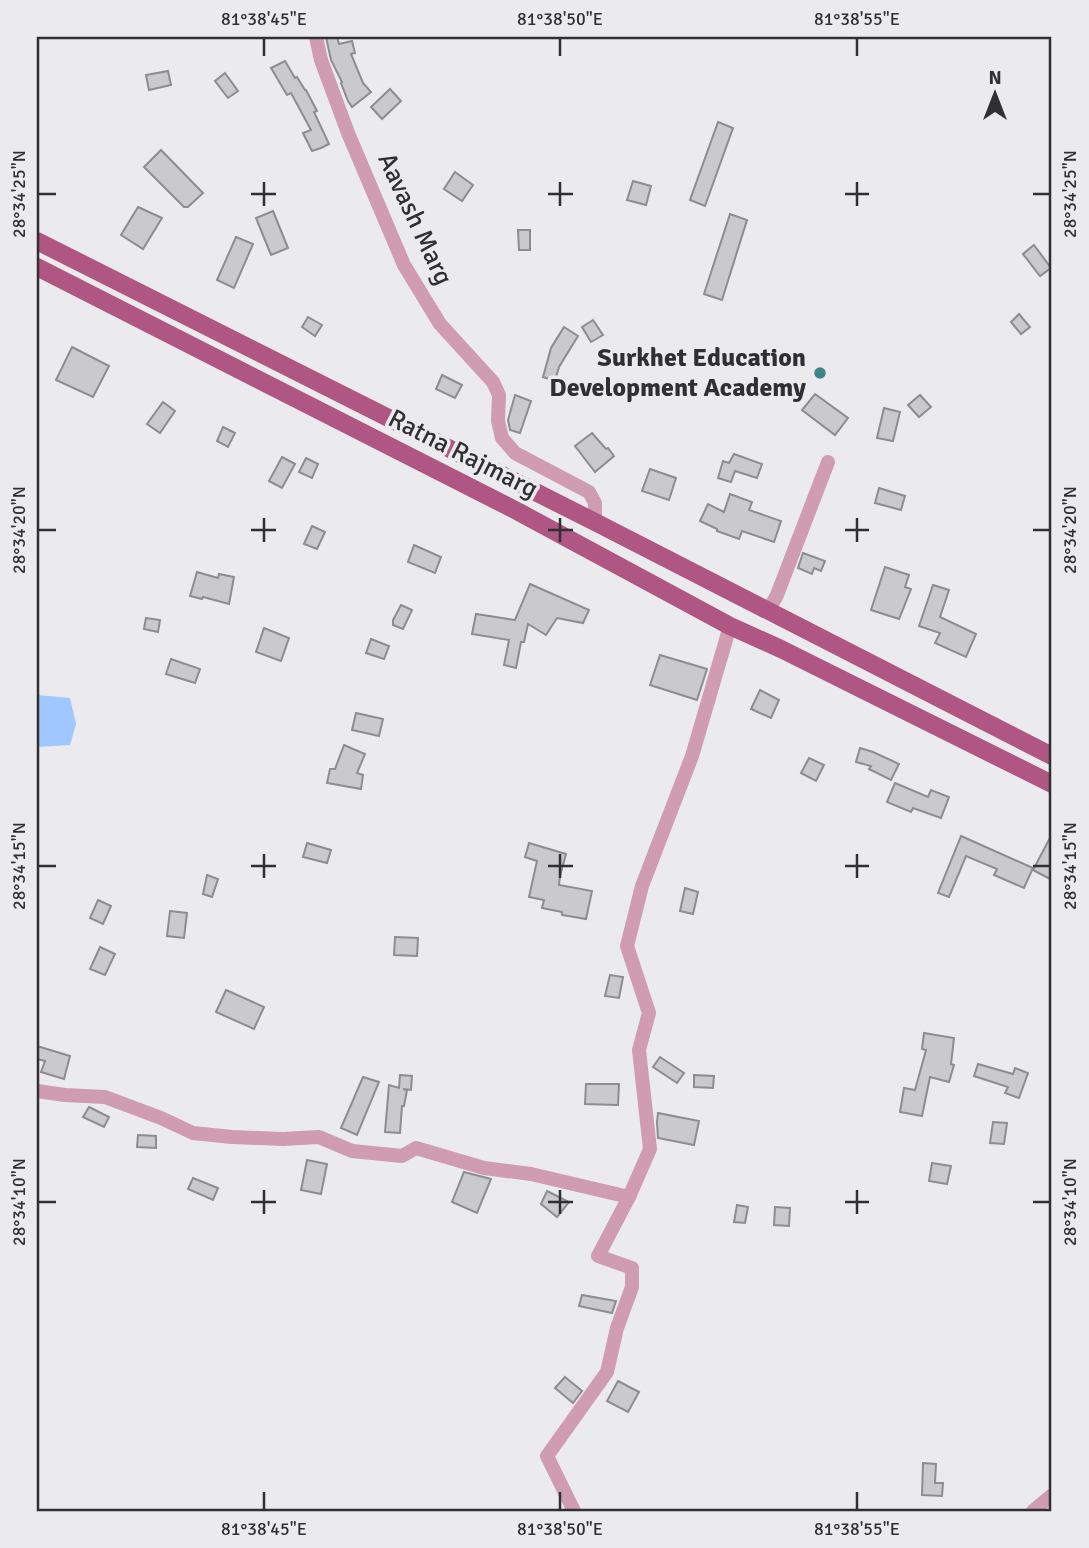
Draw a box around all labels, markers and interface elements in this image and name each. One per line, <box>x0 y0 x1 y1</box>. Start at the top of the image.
text: 81°38'45"E <box>221 8 307 30</box>
text: 81°38'50"E <box>517 8 603 30</box>
text: 81°38'55"E <box>814 8 900 30</box>
north arrow <box>960 60 1030 130</box>
text: N <box>988 66 1002 90</box>
street label: Aavash Marg <box>370 148 460 290</box>
text: 28°34'25"N <box>8 150 30 238</box>
text: 28°34'25"N <box>1059 150 1081 238</box>
place label: Surkhet Education Development Academy <box>549 342 806 404</box>
marker: Surkhet Education Development Academy <box>812 365 828 381</box>
street label: Ratna Rajmarg <box>383 403 543 505</box>
text: 28°34'20"N <box>8 486 30 574</box>
text: 28°34'20"N <box>1059 486 1081 574</box>
text: 28°34'15"N <box>8 822 30 910</box>
text: 28°34'15"N <box>1059 822 1081 910</box>
text: 28°34'10"N <box>8 1158 30 1246</box>
text: 28°34'10"N <box>1059 1158 1081 1246</box>
text: 81°38'45"E <box>221 1518 307 1540</box>
text: 81°38'50"E <box>517 1518 603 1540</box>
text: 81°38'55"E <box>814 1518 900 1540</box>

